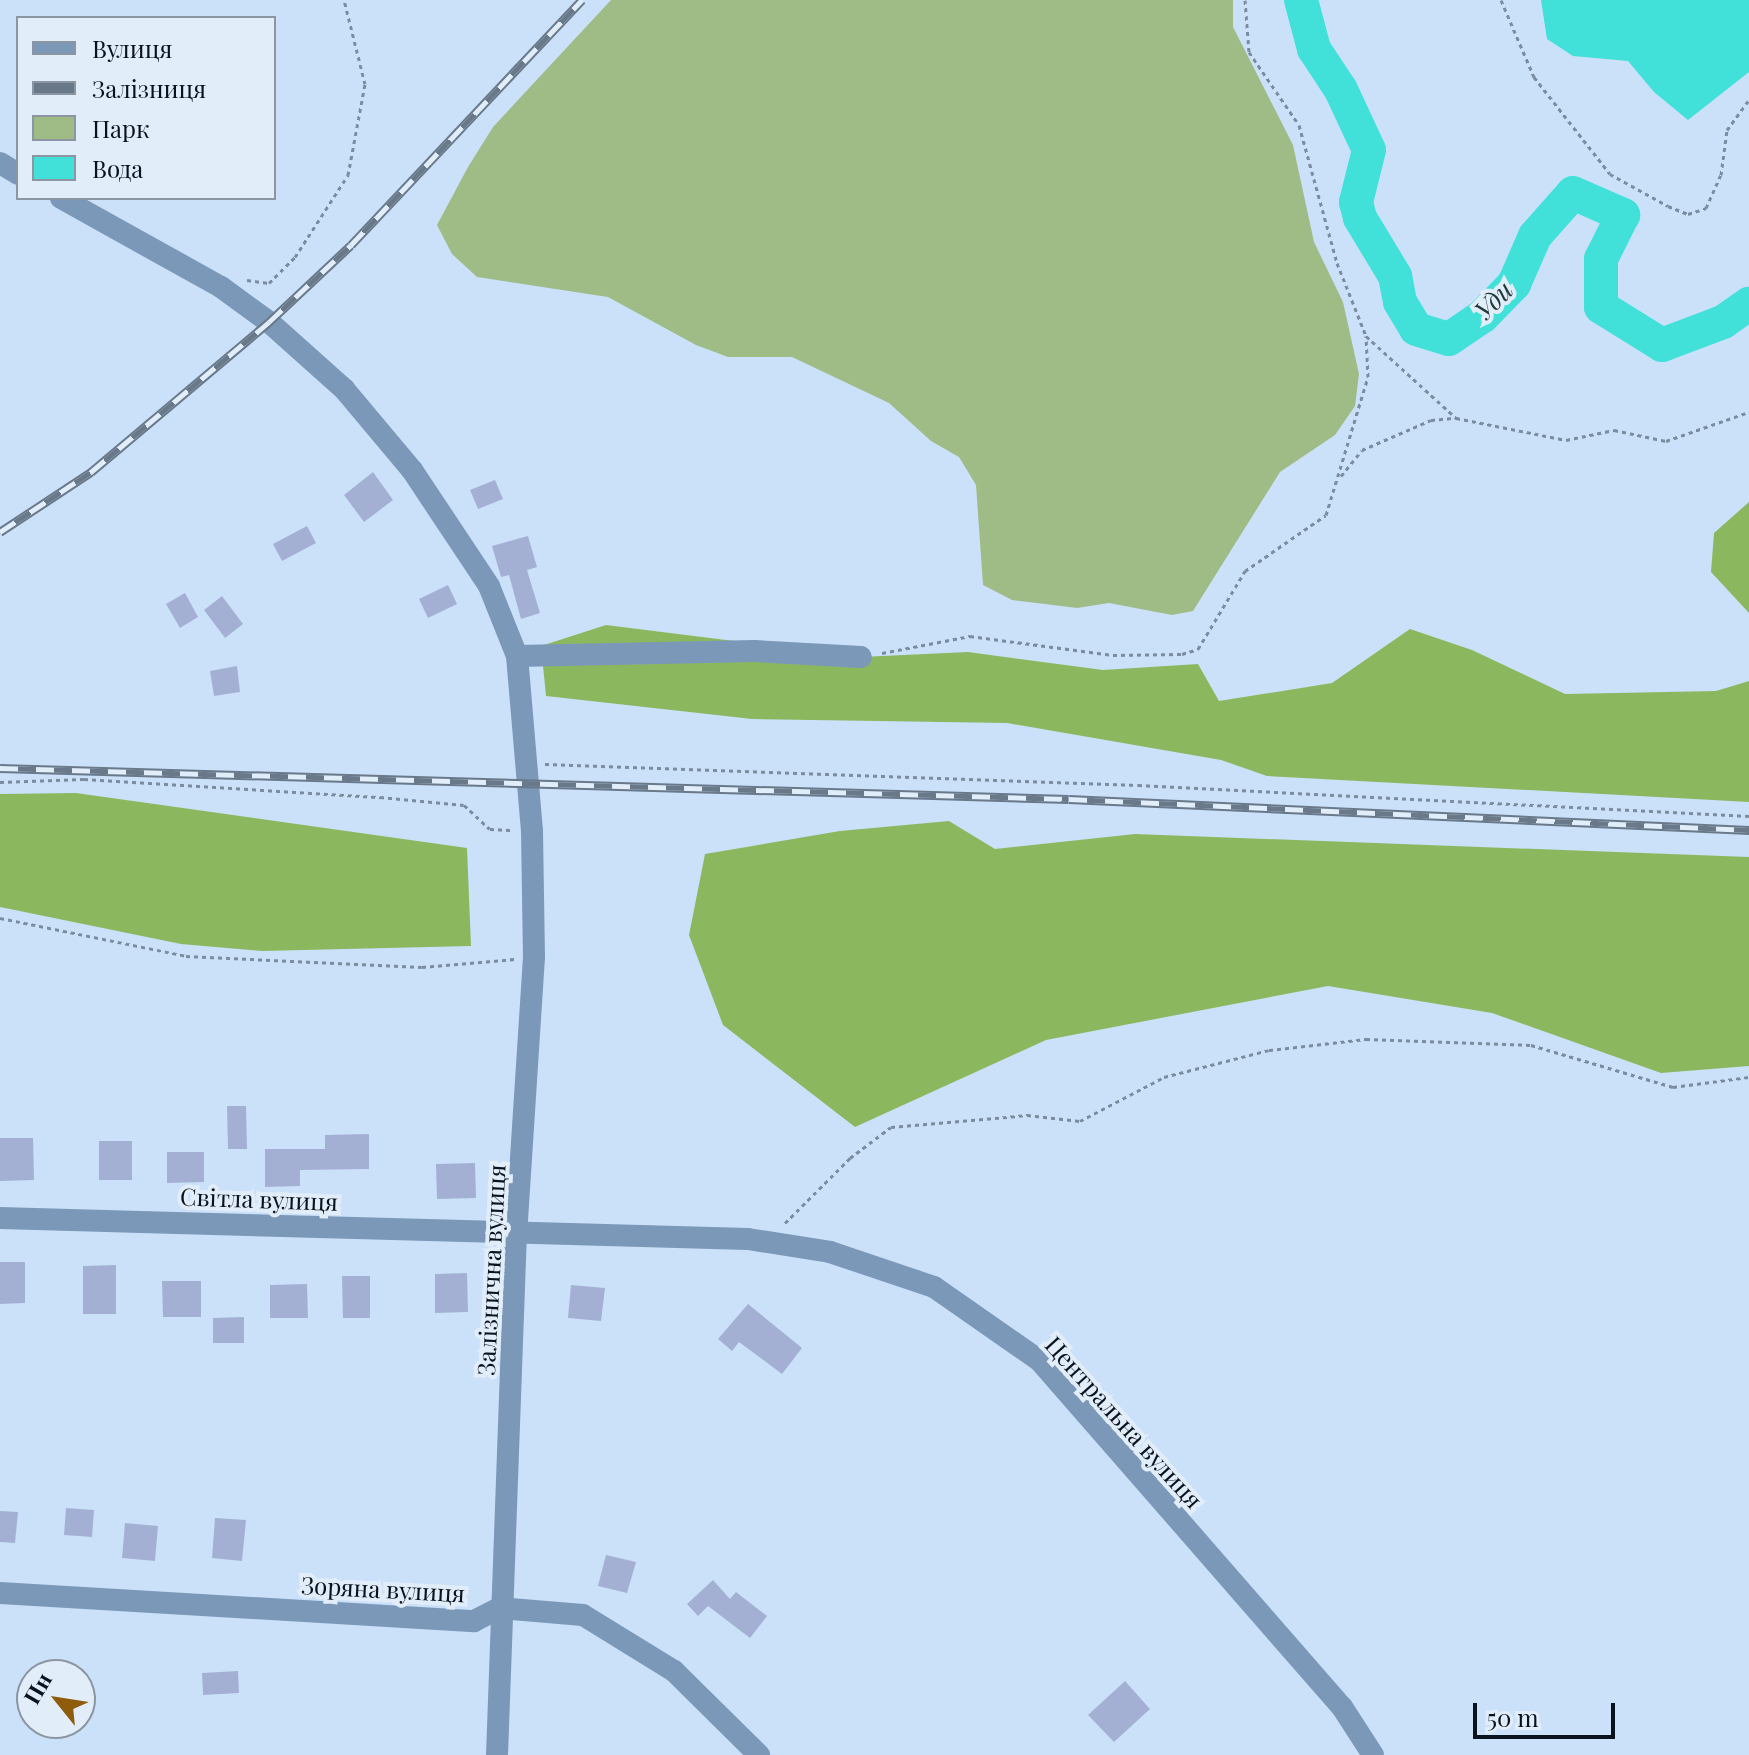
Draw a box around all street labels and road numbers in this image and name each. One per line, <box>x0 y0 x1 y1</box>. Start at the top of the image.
street label: Залізнична вулиця <box>471 1164 511 1376</box>
street label: Світла вулиця <box>180 1182 338 1216</box>
street label: Центральна вулиця <box>1039 1330 1209 1514</box>
street label: Зоряна вулиця <box>300 1570 466 1608</box>

